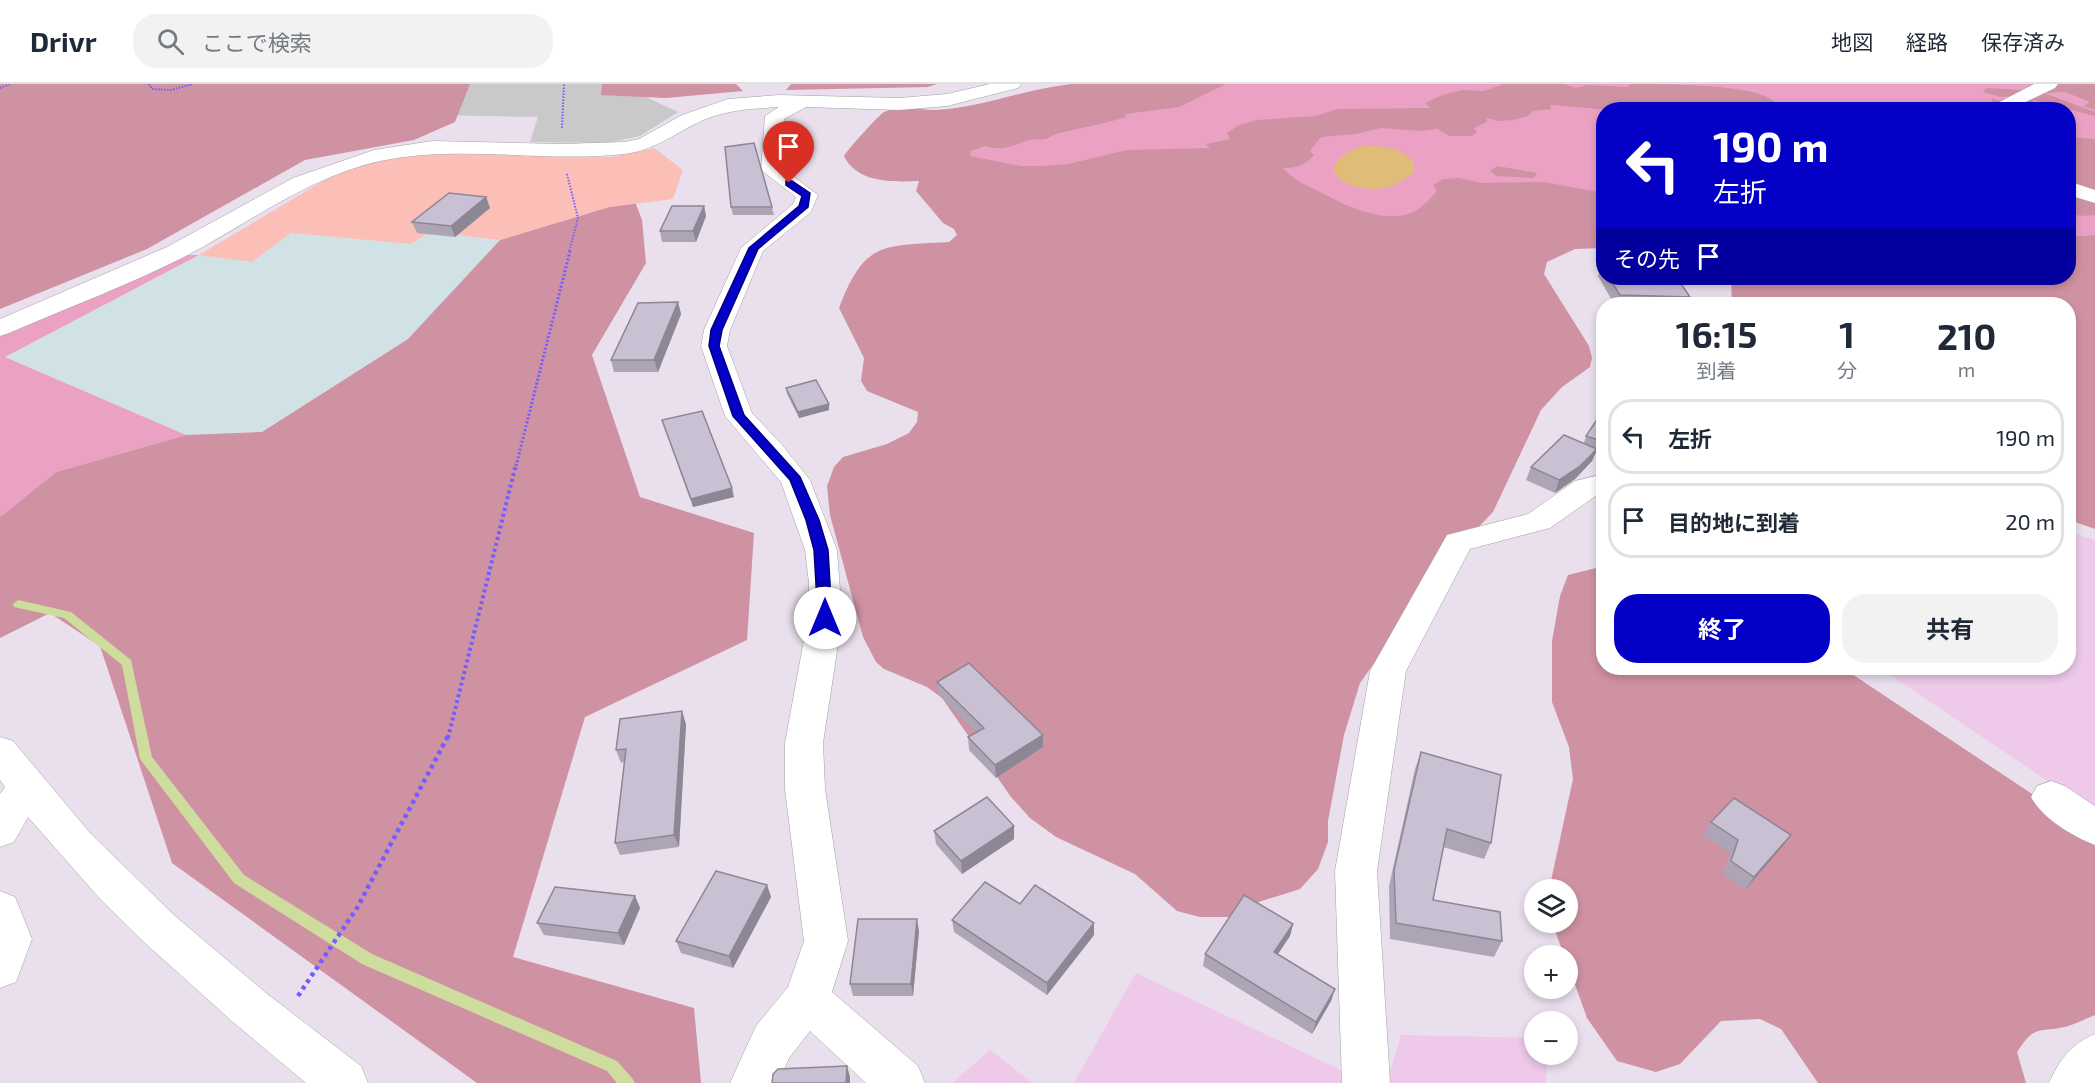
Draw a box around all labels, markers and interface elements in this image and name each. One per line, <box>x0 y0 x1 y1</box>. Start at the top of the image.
search box <box>133 14 553 68</box>
text: Drivr <box>30 24 97 58</box>
icon: search <box>154 25 187 58</box>
text: ここで検索 <box>202 29 312 55</box>
text: 地図 <box>1831 29 1873 54</box>
text: 経路 <box>1906 29 1948 54</box>
text: 保存済み <box>1981 29 2065 54</box>
text: 190 m <box>1713 120 1829 170</box>
pin <box>763 121 814 183</box>
icon: left <box>1614 126 1692 204</box>
icon: arrive <box>772 130 805 163</box>
text: 左折 <box>1713 175 1767 207</box>
icon: arrive <box>1692 240 1725 273</box>
text: その先 <box>1614 245 1680 271</box>
text: 16:15 <box>1676 312 1757 355</box>
text: 1 <box>1839 312 1855 355</box>
text: 210 <box>1937 314 1996 357</box>
text: m <box>1958 357 1975 381</box>
text: 到着 <box>1697 358 1737 382</box>
text: 分 <box>1837 358 1857 382</box>
icon: left <box>1617 420 1650 453</box>
text: 190 m <box>1996 424 2055 450</box>
text: 左折 <box>1668 425 1712 451</box>
icon: arrive <box>1617 504 1650 537</box>
text: 20 m <box>2005 508 2055 534</box>
text: 目的地に到着 <box>1668 509 1800 535</box>
position arrow <box>793 586 857 650</box>
button: 終了 <box>1614 594 1830 663</box>
button: 共有 <box>1842 594 2058 663</box>
map controls <box>1524 879 1578 1065</box>
button: layers <box>1524 879 1578 933</box>
button: + <box>1524 945 1578 999</box>
button: − <box>1524 1011 1578 1065</box>

